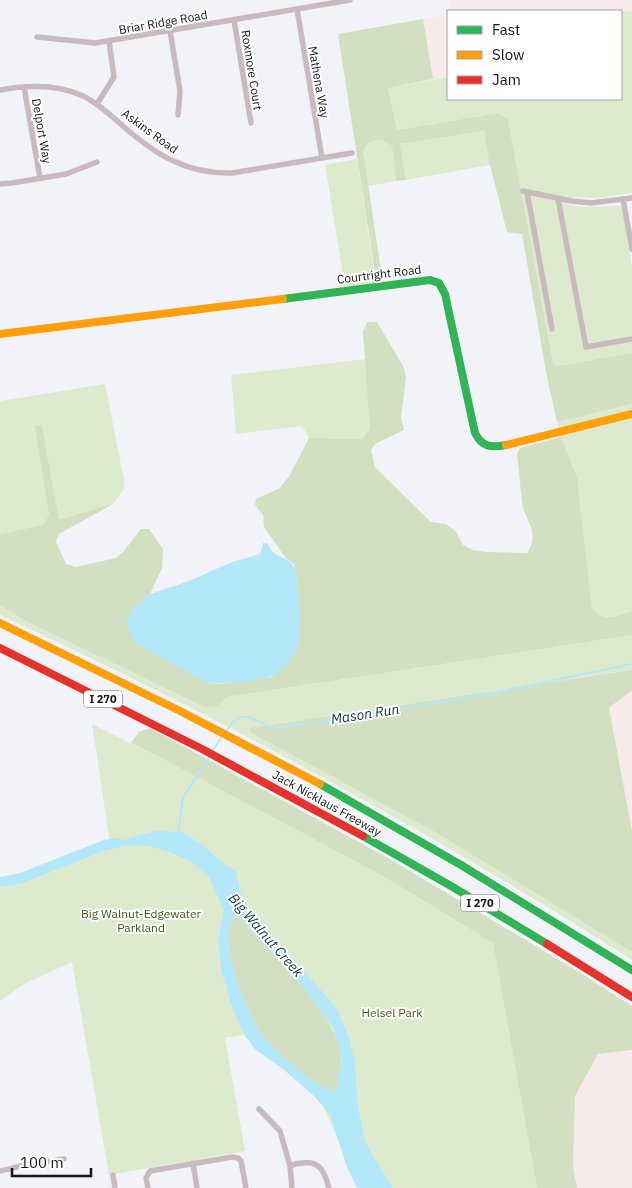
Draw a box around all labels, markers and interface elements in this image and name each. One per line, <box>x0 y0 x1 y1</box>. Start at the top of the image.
street label: Briar Ridge Road <box>117 7 209 37</box>
legend <box>447 10 622 100</box>
text: Fast <box>492 20 520 39</box>
street label: Roxmore Court <box>238 29 266 111</box>
street label: Mathena Way <box>305 45 333 119</box>
text: Slow <box>492 45 525 64</box>
text: Jam <box>492 70 521 89</box>
street label: Delport Way <box>29 97 55 165</box>
street label: Askins Road <box>119 106 181 156</box>
street label: Courtright Road <box>336 261 422 287</box>
road number: I 270 <box>84 691 122 708</box>
water label: Mason Run <box>330 700 401 728</box>
street label: Jack Nicklaus Freeway <box>270 767 384 839</box>
water label: Big Walnut Creek <box>225 889 308 981</box>
road number: I 270 <box>461 894 499 911</box>
park label: Big Walnut-Edgewater Parkland <box>81 906 202 935</box>
park label: Helsel Park <box>361 1005 423 1020</box>
scale bar <box>12 1146 91 1178</box>
text: 100 m <box>20 1153 64 1172</box>

